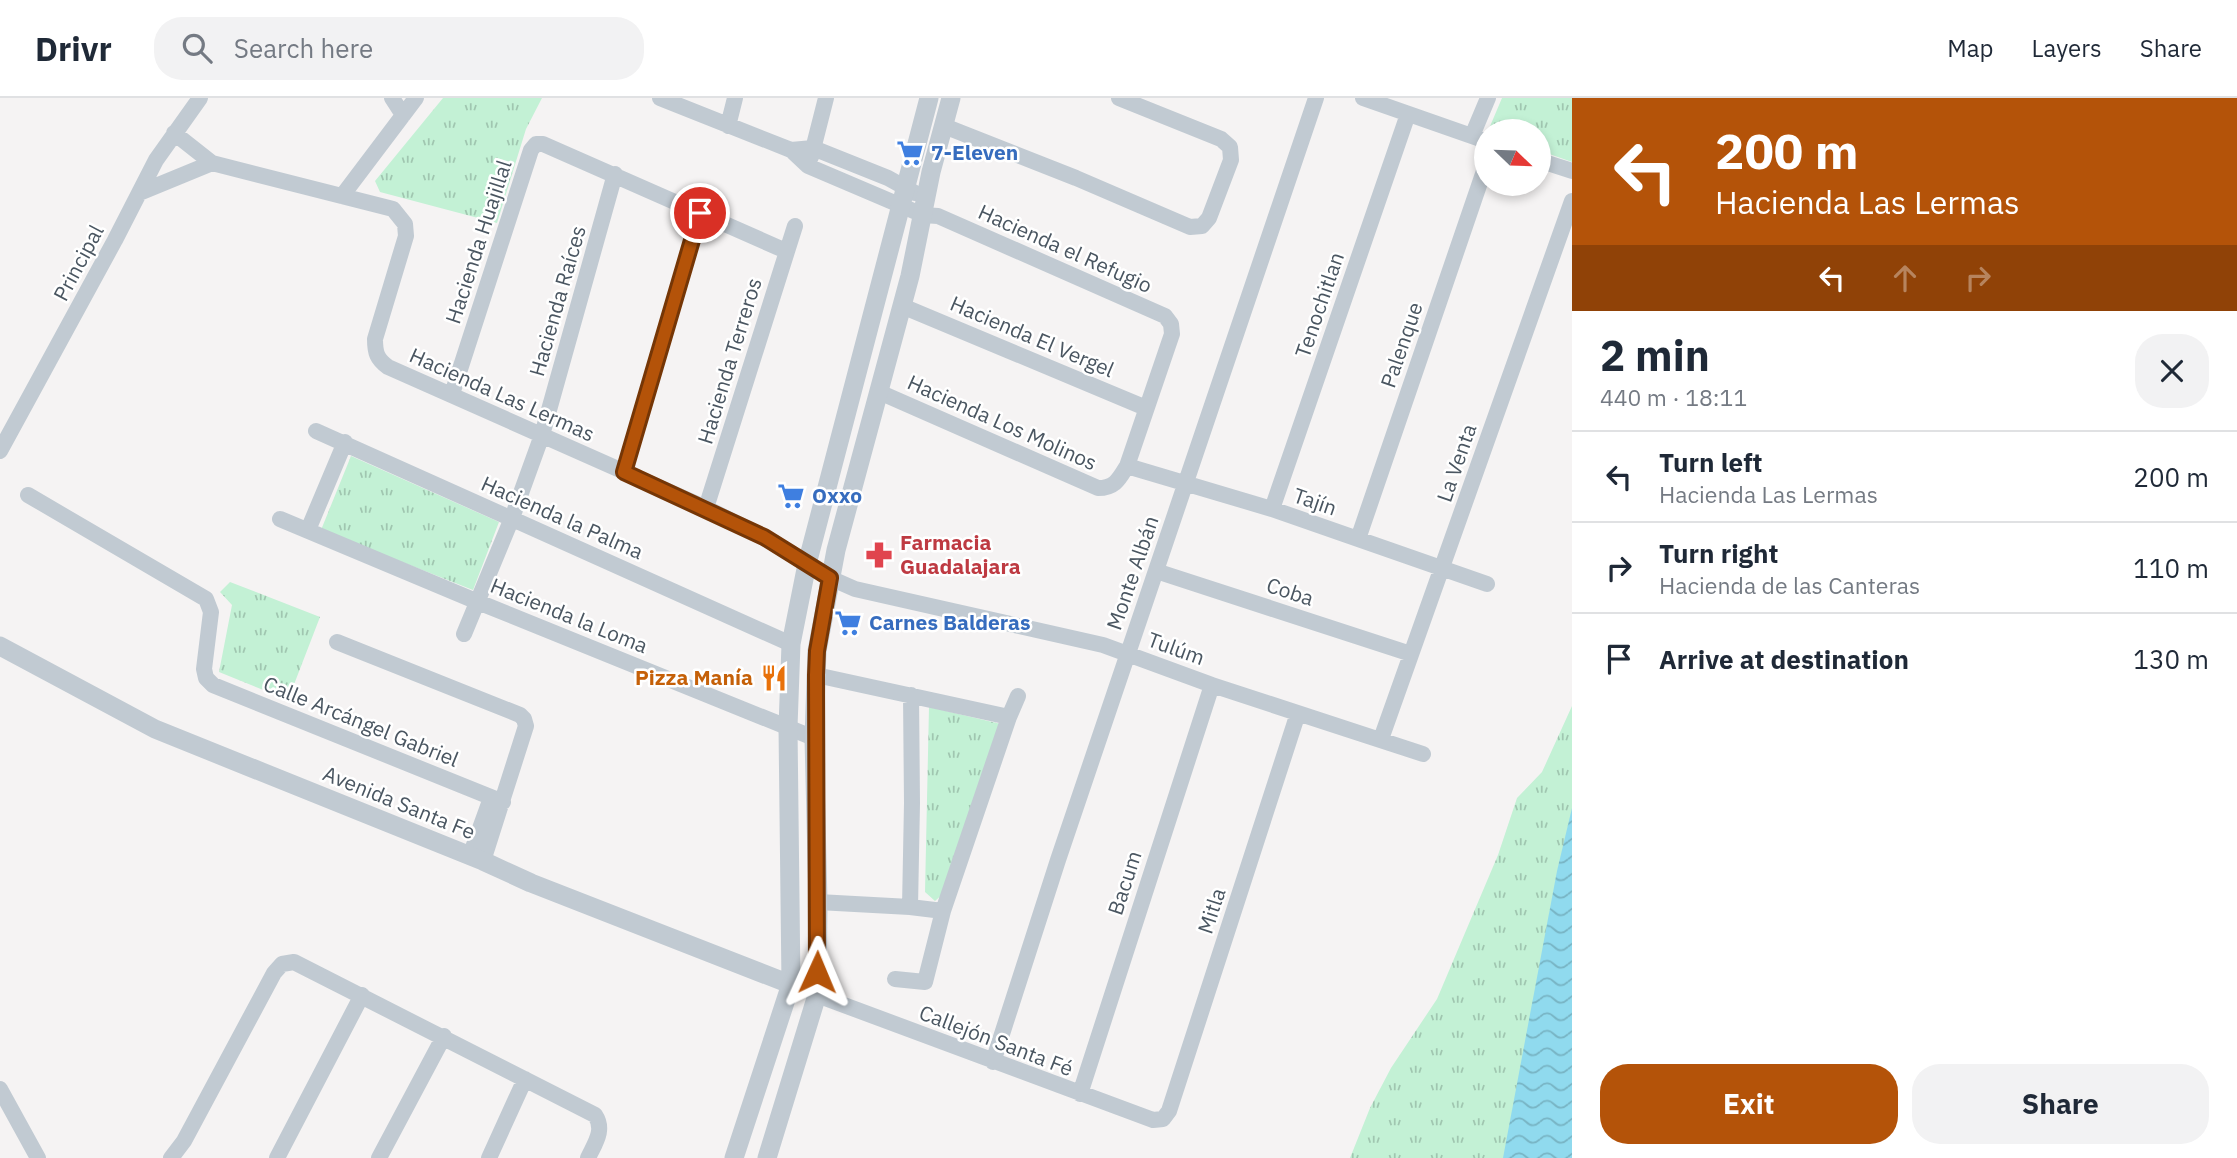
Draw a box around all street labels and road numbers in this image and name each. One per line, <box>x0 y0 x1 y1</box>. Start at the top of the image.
street label: Hacienda Huajillal <box>438 156 518 327</box>
street label: Hacienda el Refugio <box>974 197 1157 299</box>
street label: Principal <box>46 219 110 305</box>
street label: Hacienda Raíces <box>522 222 592 379</box>
street label: Tenochitlan <box>1288 248 1350 361</box>
street label: Hacienda Terreros <box>690 274 768 447</box>
street label: Hacienda El Vergel <box>946 289 1119 383</box>
street label: Palenque <box>1373 298 1429 391</box>
street label: Hacienda Las Lermas <box>405 341 599 448</box>
street label: Hacienda Los Molinos <box>903 368 1102 476</box>
street label: La Venta <box>1430 420 1482 505</box>
street label: Hacienda la Palma <box>477 469 648 565</box>
street label: Tajín <box>1290 481 1341 521</box>
street label: Monte Albán <box>1099 512 1165 633</box>
street label: Coba <box>1263 570 1318 612</box>
street label: Hacienda la Loma <box>487 571 652 659</box>
street label: Tulúm <box>1144 625 1209 671</box>
street label: Calle Arcángel Gabriel <box>260 669 463 773</box>
street label: Avenida Santa Fe <box>319 759 480 845</box>
street label: Bacum <box>1101 847 1148 918</box>
street label: Mitla <box>1191 884 1232 937</box>
street label: Callejón Santa Fé <box>915 998 1077 1082</box>

